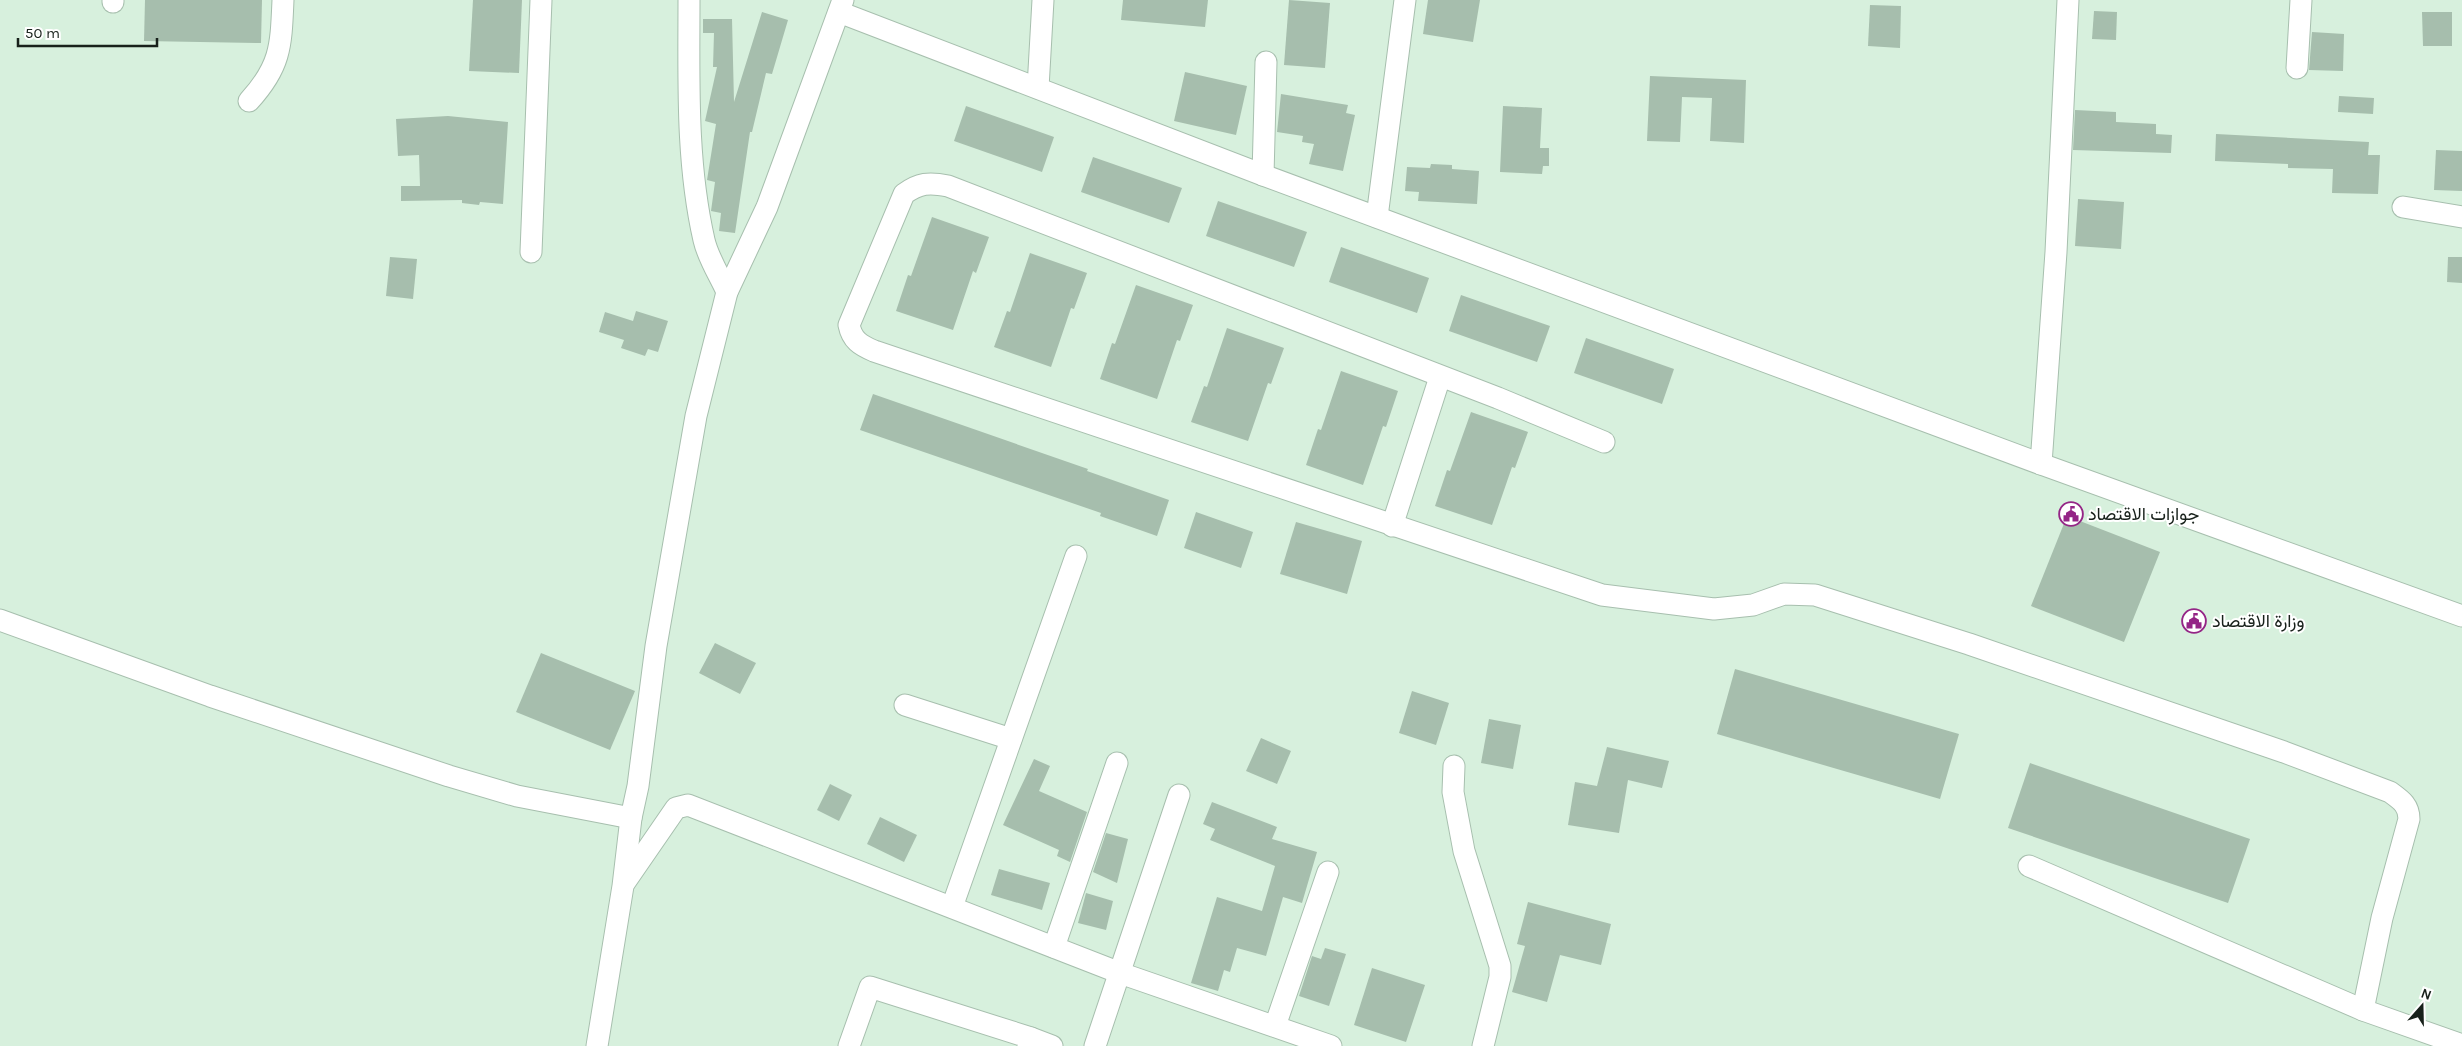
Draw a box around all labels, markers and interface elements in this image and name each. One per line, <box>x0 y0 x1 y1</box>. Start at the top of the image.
scale bar <box>18 15 156 47</box>
text: 50 m <box>25 24 60 42</box>
public building icon: جوازات الاقتصاد <box>2058 501 2084 527</box>
place label: جوازات الاقتصاد <box>2088 503 2199 525</box>
public building icon: وزارة الاقتصاد <box>2181 608 2207 634</box>
place label: وزارة الاقتصاد <box>2212 610 2304 632</box>
north arrow <box>2397 981 2447 1031</box>
text: N <box>2419 985 2434 1004</box>

